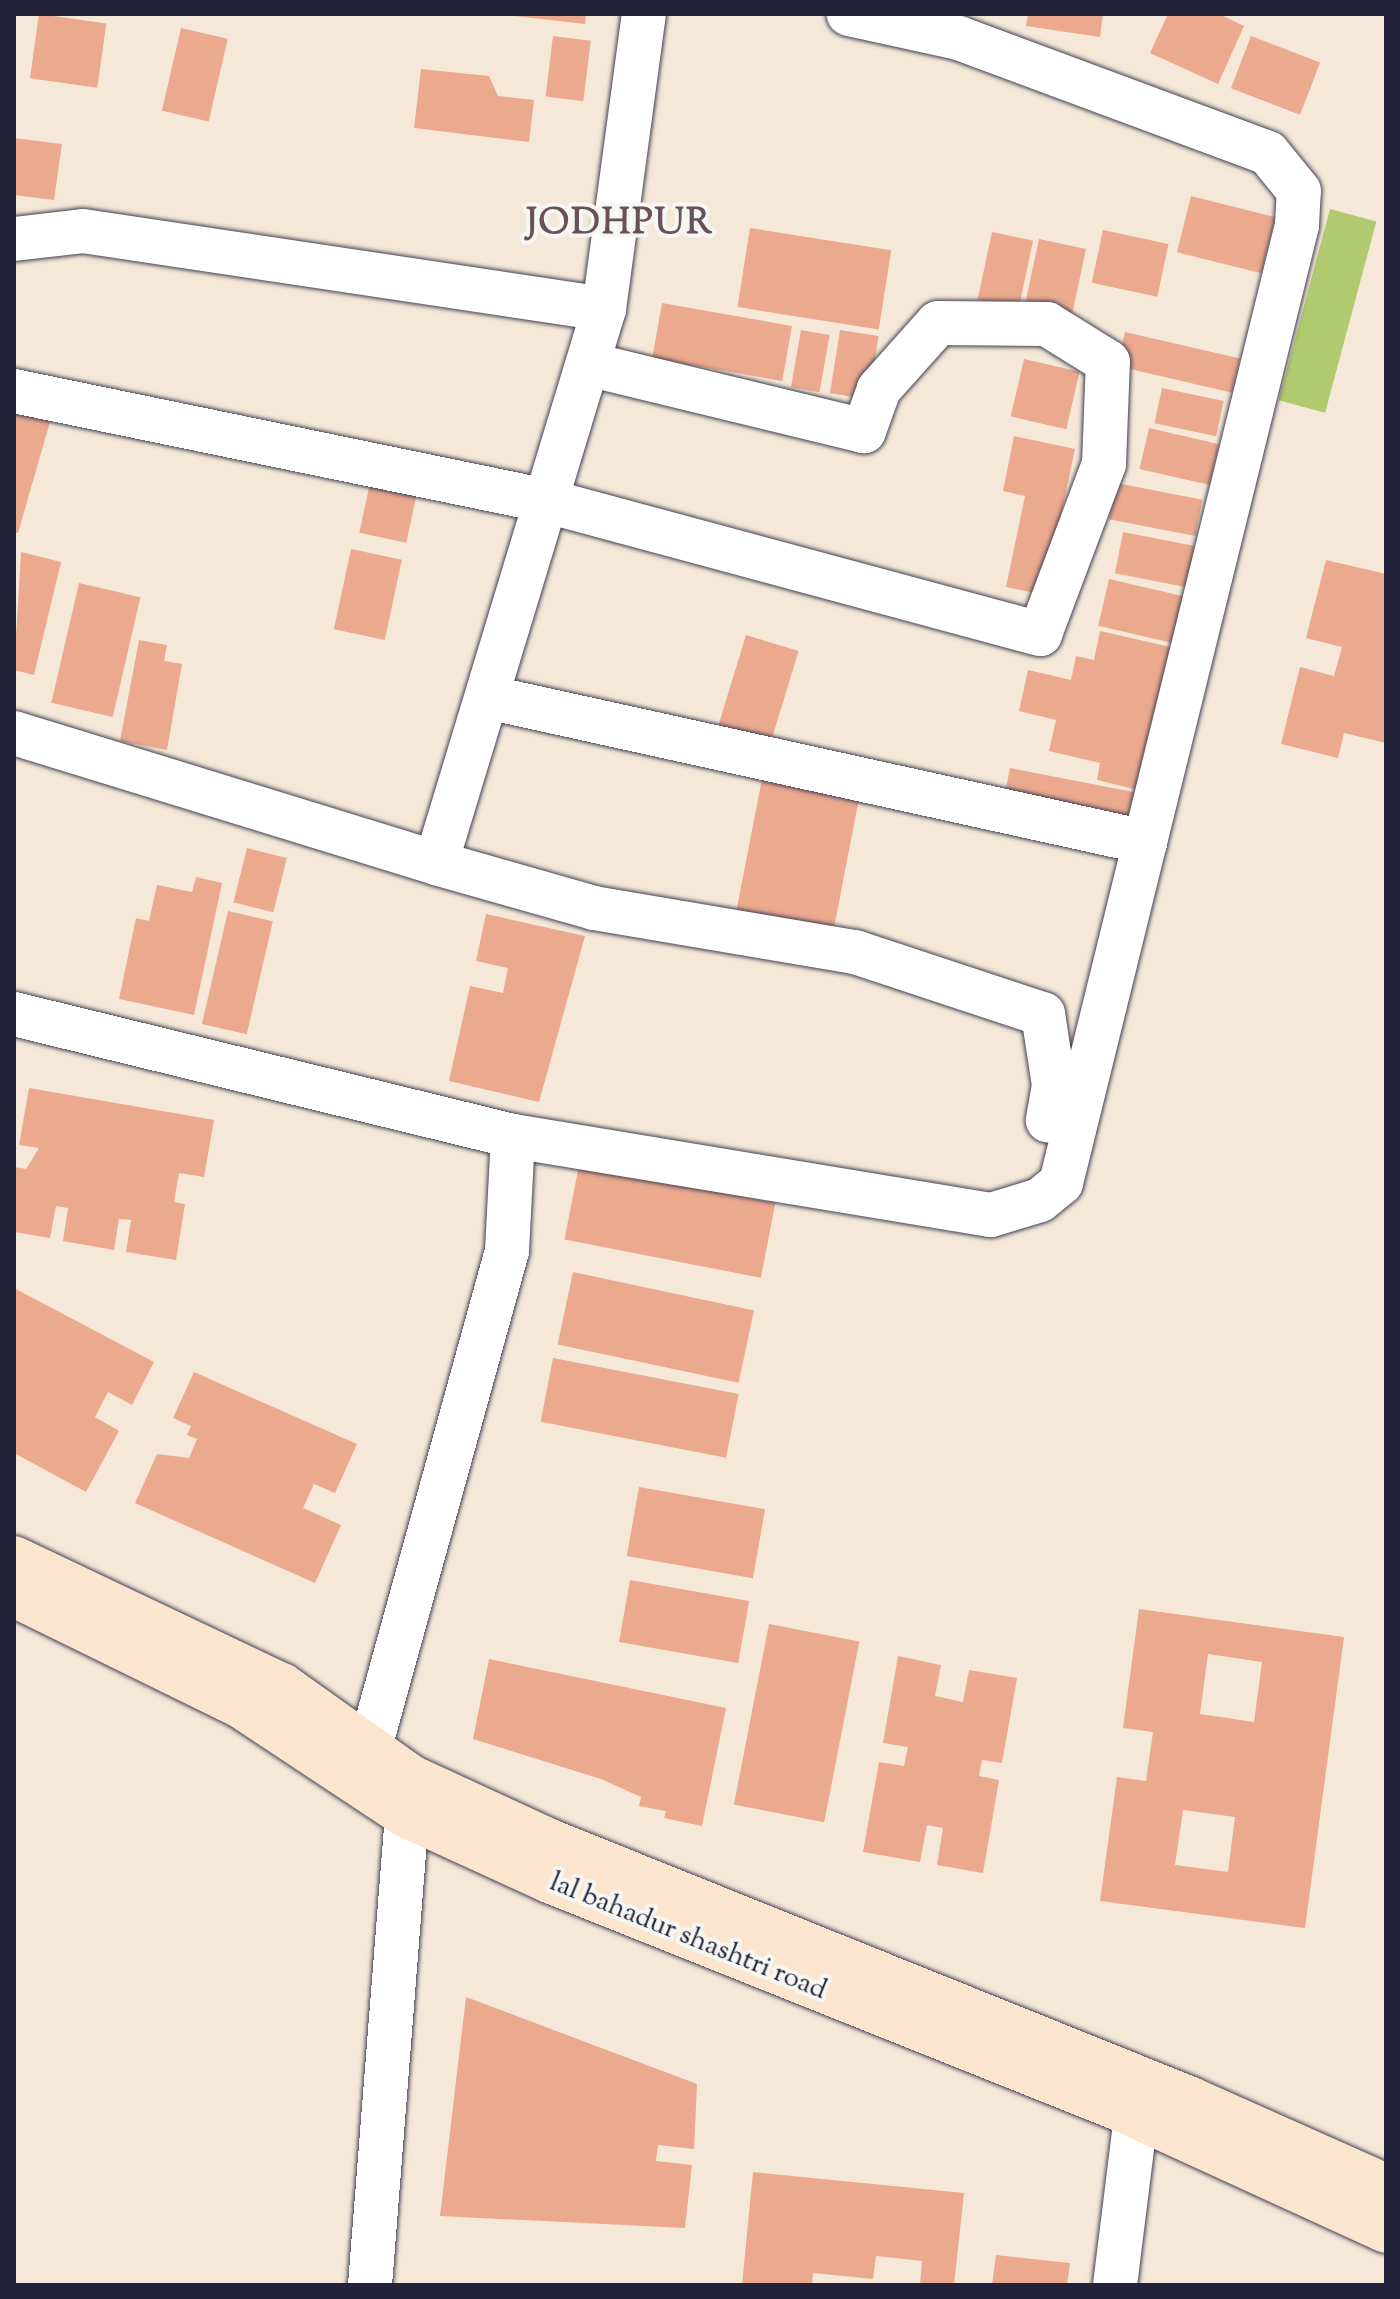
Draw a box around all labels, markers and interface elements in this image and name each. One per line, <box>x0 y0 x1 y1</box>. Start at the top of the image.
district label: JODHPUR <box>526 203 714 247</box>
street label: lal bahadur shashtri road <box>545 1866 831 2008</box>

